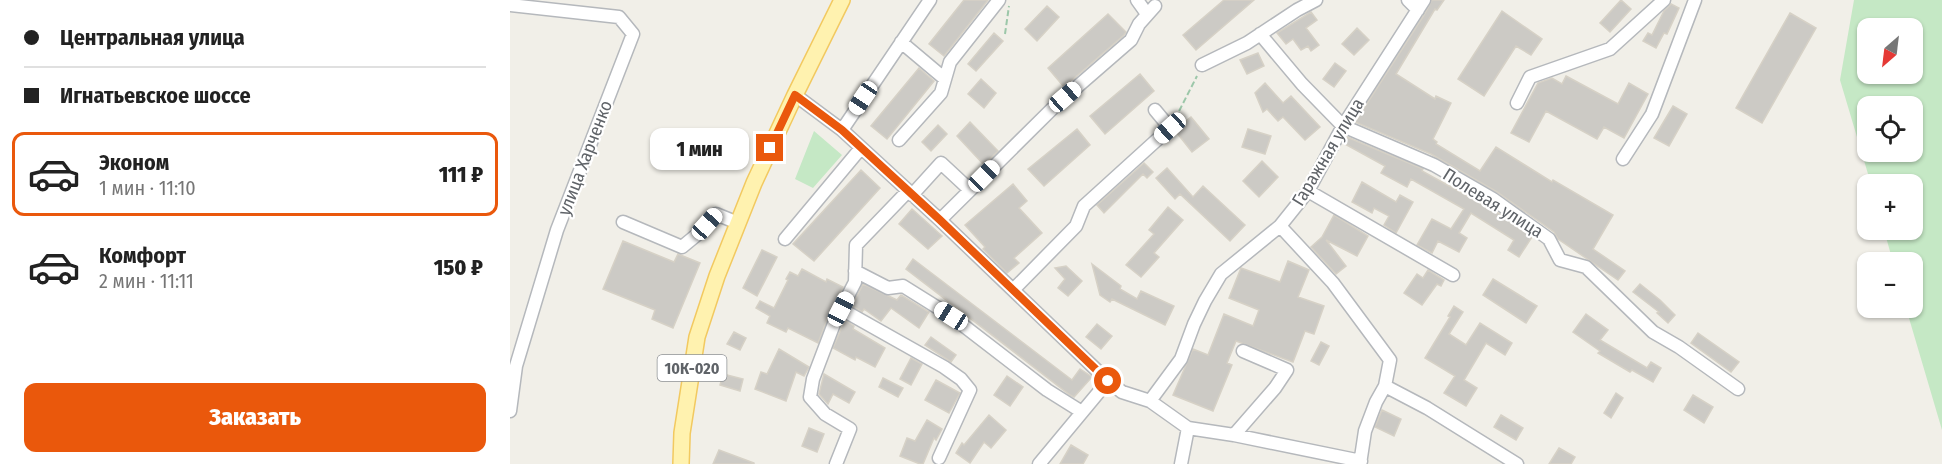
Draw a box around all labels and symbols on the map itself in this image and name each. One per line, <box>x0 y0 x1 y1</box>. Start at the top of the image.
north arrow <box>1857 18 1923 84</box>
car <box>845 78 881 118</box>
car <box>1046 78 1084 116</box>
street label: Гаражная улица <box>1287 94 1369 210</box>
street label: улица Харченко <box>553 97 617 219</box>
car <box>1151 109 1189 147</box>
callout: 1 мин <box>650 127 749 169</box>
route end <box>756 134 783 161</box>
car <box>965 157 1003 195</box>
street label: Полевая улица <box>1439 163 1547 243</box>
car <box>688 205 726 243</box>
car <box>825 289 857 329</box>
car <box>931 299 971 333</box>
road number: 10К-020 <box>658 355 726 381</box>
route start <box>1094 367 1121 394</box>

